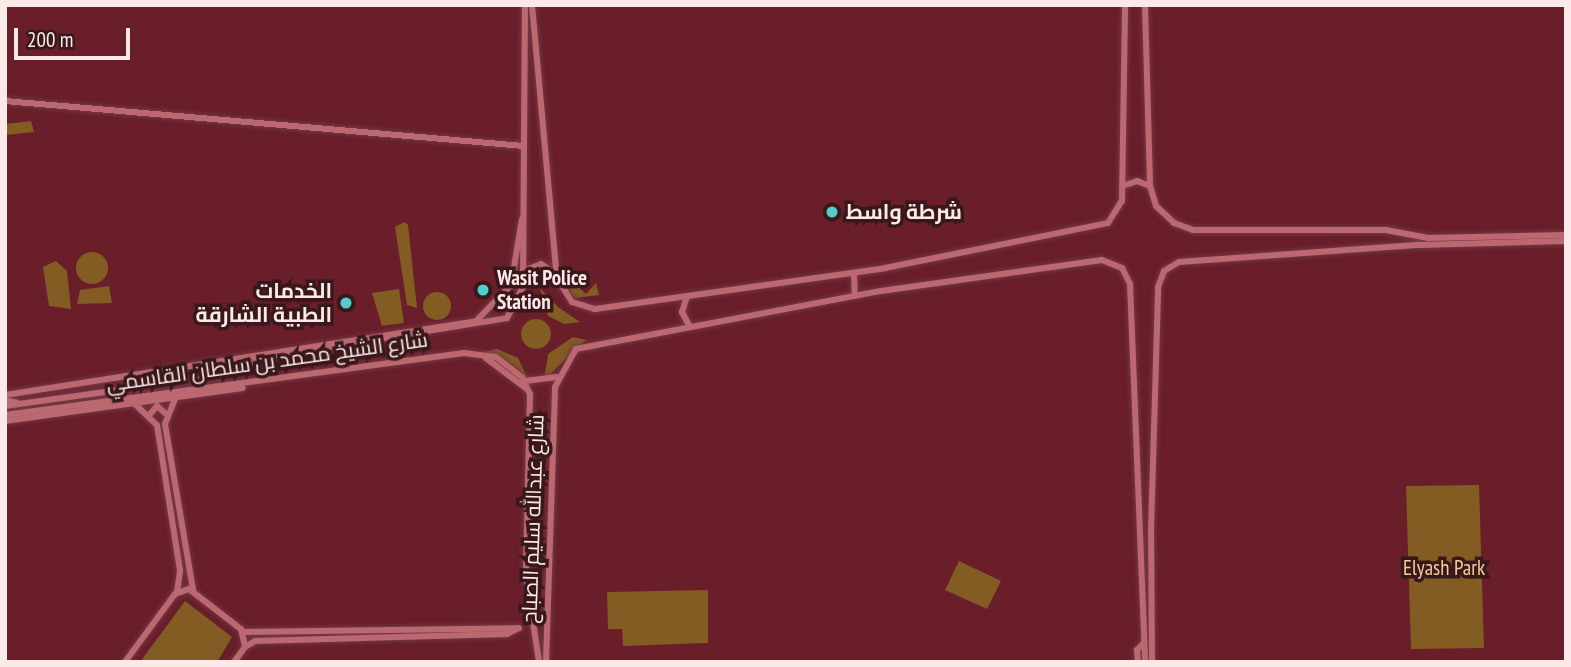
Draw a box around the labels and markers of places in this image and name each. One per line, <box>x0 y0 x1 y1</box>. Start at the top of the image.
place label: شرطة واسط <box>846 199 962 225</box>
marker: شرطة واسط <box>824 204 840 220</box>
place label: Wasit Police Station <box>497 265 587 315</box>
place label: الخدمات الطبية الشارقة <box>195 278 332 328</box>
marker: Wasit Police Station <box>475 282 491 298</box>
marker: الخدمات الطبية الشارقة <box>338 295 354 311</box>

